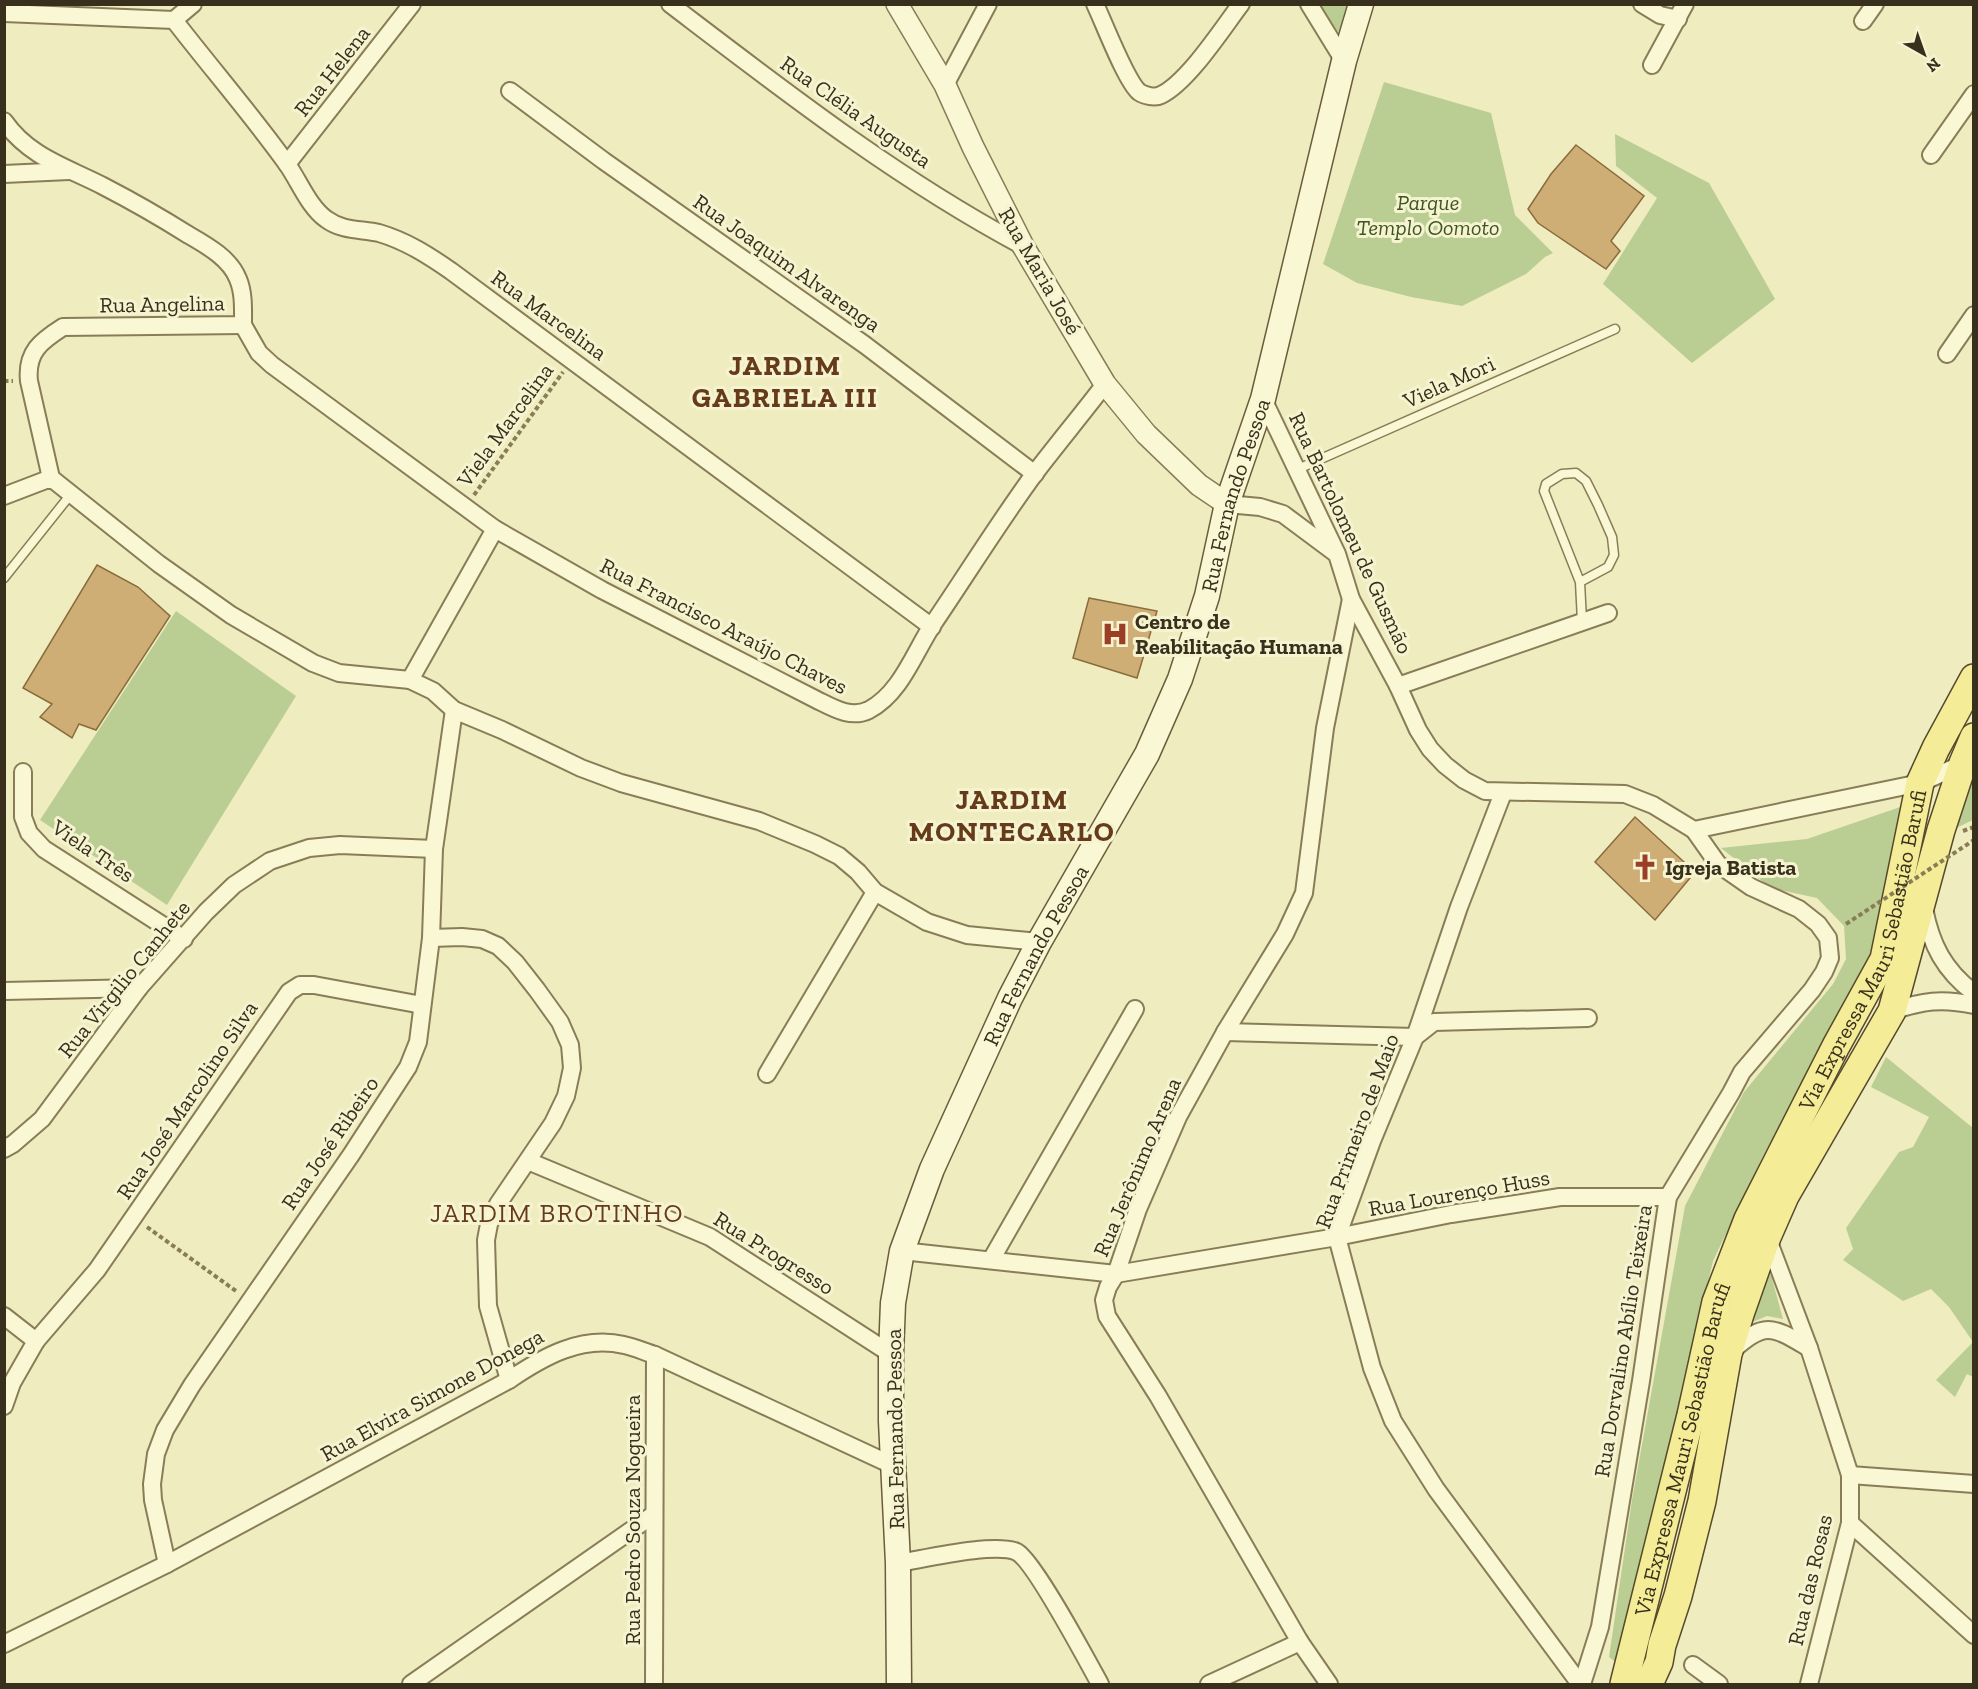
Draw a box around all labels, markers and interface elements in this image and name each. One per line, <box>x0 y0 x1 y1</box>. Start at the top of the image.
street label: Rua Helena <box>288 20 376 122</box>
north arrow <box>1894 24 1954 84</box>
street label: Rua Clélia Augusta <box>775 50 937 174</box>
text: N <box>1923 54 1944 76</box>
street label: Rua Joaquim Alvarenga <box>688 188 886 338</box>
park label: Parque Templo Oomoto <box>1356 189 1500 241</box>
street label: Rua Maria José <box>993 202 1087 340</box>
street label: Rua Marcelina <box>486 264 612 366</box>
street label: Rua Angelina <box>99 289 225 319</box>
district label: JARDIM GABRIELA III <box>692 349 878 414</box>
street label: Viela Mori <box>1398 350 1499 415</box>
street label: Viela Marcelina <box>450 357 559 493</box>
street label: Rua Fernando Pessoa <box>1195 394 1276 595</box>
street label: Rua Bartolomeu de Gusmão <box>1283 408 1419 658</box>
street label: Rua Francisco Araújo Chaves <box>596 552 852 700</box>
place label: Centro de Reabilitação Humana <box>1135 608 1343 660</box>
hospital icon: Centro de Reabilitação Humana <box>1100 619 1130 649</box>
district label: JARDIM MONTECARLO <box>909 783 1115 848</box>
street label: Via Expressa Mauri Sebastião Barufi <box>1792 786 1932 1116</box>
street label: Viela Três <box>46 813 139 888</box>
church icon: Igreja Batista <box>1630 852 1660 882</box>
place label: Igreja Batista <box>1665 854 1796 881</box>
street label: Rua Fernando Pessoa <box>977 859 1094 1050</box>
street label: Rua Virgilio Canhete <box>52 895 196 1063</box>
street label: Rua José Marcolino Silva <box>111 995 264 1204</box>
street label: Rua Primeiro de Maio <box>1309 1030 1405 1232</box>
street label: Rua José Ribeiro <box>275 1071 385 1215</box>
street label: Rua Jerônimo Arena <box>1087 1073 1187 1261</box>
street label: Rua Lourenço Huss <box>1366 1164 1552 1222</box>
district label: JARDIM BROTINHO <box>430 1197 684 1229</box>
street label: Rua Dorvalino Abílio Teixeira <box>1588 1202 1658 1479</box>
street label: Rua Progresso <box>709 1205 839 1301</box>
street label: Via Expressa Mauri Sebastião Barufi <box>1628 1278 1736 1620</box>
street label: Rua Elvira Simone Donega <box>316 1322 549 1468</box>
street label: Rua Fernando Pessoa <box>880 1328 910 1530</box>
street label: Rua Pedro Souza Nogueira <box>619 1394 646 1645</box>
street label: Rua das Rosas <box>1782 1512 1838 1648</box>

